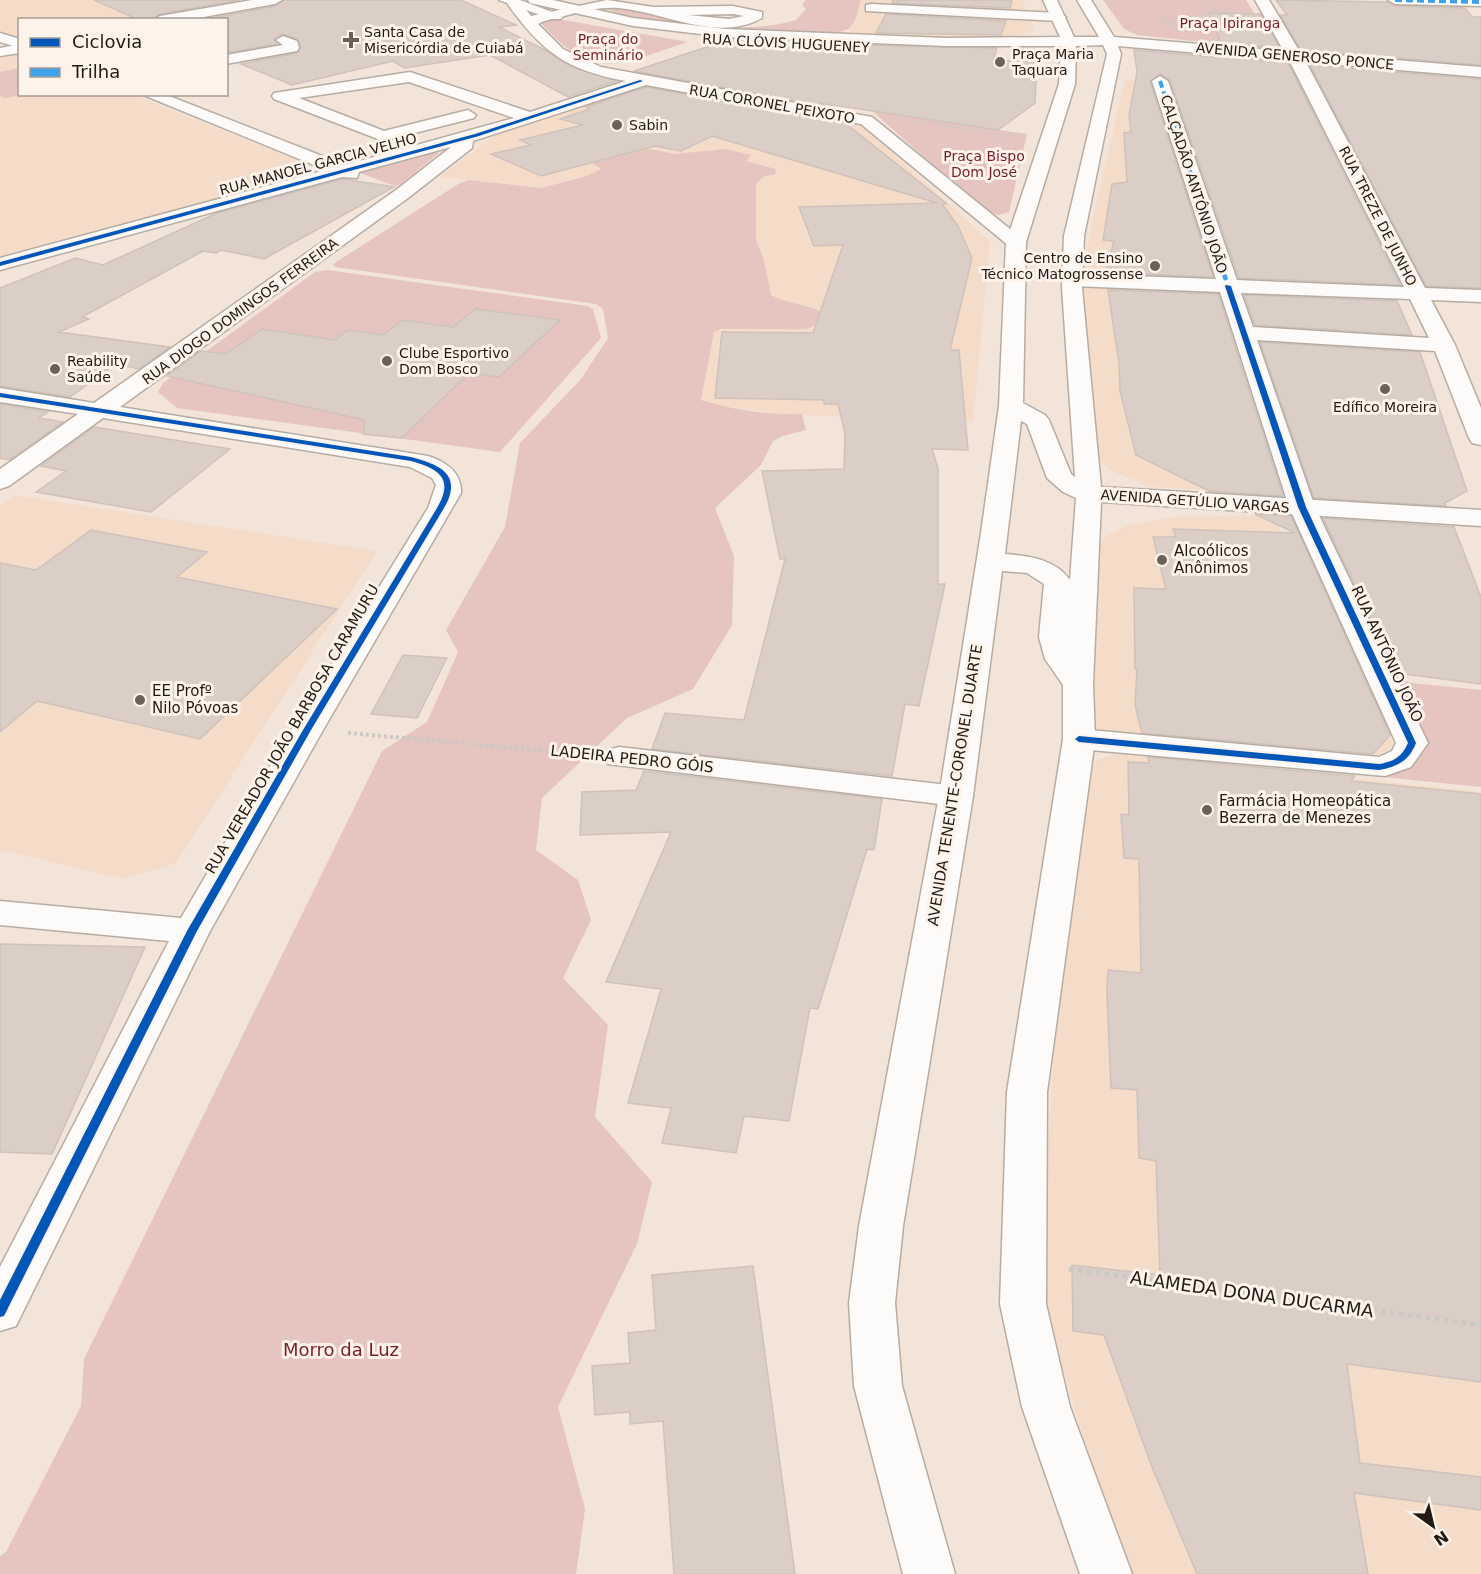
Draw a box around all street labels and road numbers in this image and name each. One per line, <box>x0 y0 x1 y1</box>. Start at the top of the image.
street label: RUA CLÓVIS HUGUENEY <box>702 30 871 55</box>
street label: AVENIDA GENEROSO PONCE <box>1195 39 1395 73</box>
street label: RUA CORONEL PEIXOTO <box>688 82 856 126</box>
street label: CALÇADÃO ANTÔNIO JOÃO <box>1158 92 1231 275</box>
street label: RUA MANOEL GARCIA VELHO <box>218 130 418 198</box>
street label: RUA TREZE DE JUNHO <box>1336 144 1420 288</box>
street label: RUA DIOGO DOMINGOS FERREIRA <box>139 234 341 387</box>
street label: AVENIDA GETÚLIO VARGAS <box>1100 485 1290 516</box>
street label: RUA VEREADOR JOÃO BARBOSA CARAMURU <box>201 581 383 877</box>
street label: RUA ANTÔNIO JOÃO <box>1347 582 1428 725</box>
street label: AVENIDA TENENTE-CORONEL DUARTE <box>924 643 986 927</box>
street label: LADEIRA PEDRO GÓIS <box>550 740 714 777</box>
street label: ALAMEDA DONA DUCARMA <box>1129 1267 1376 1322</box>

